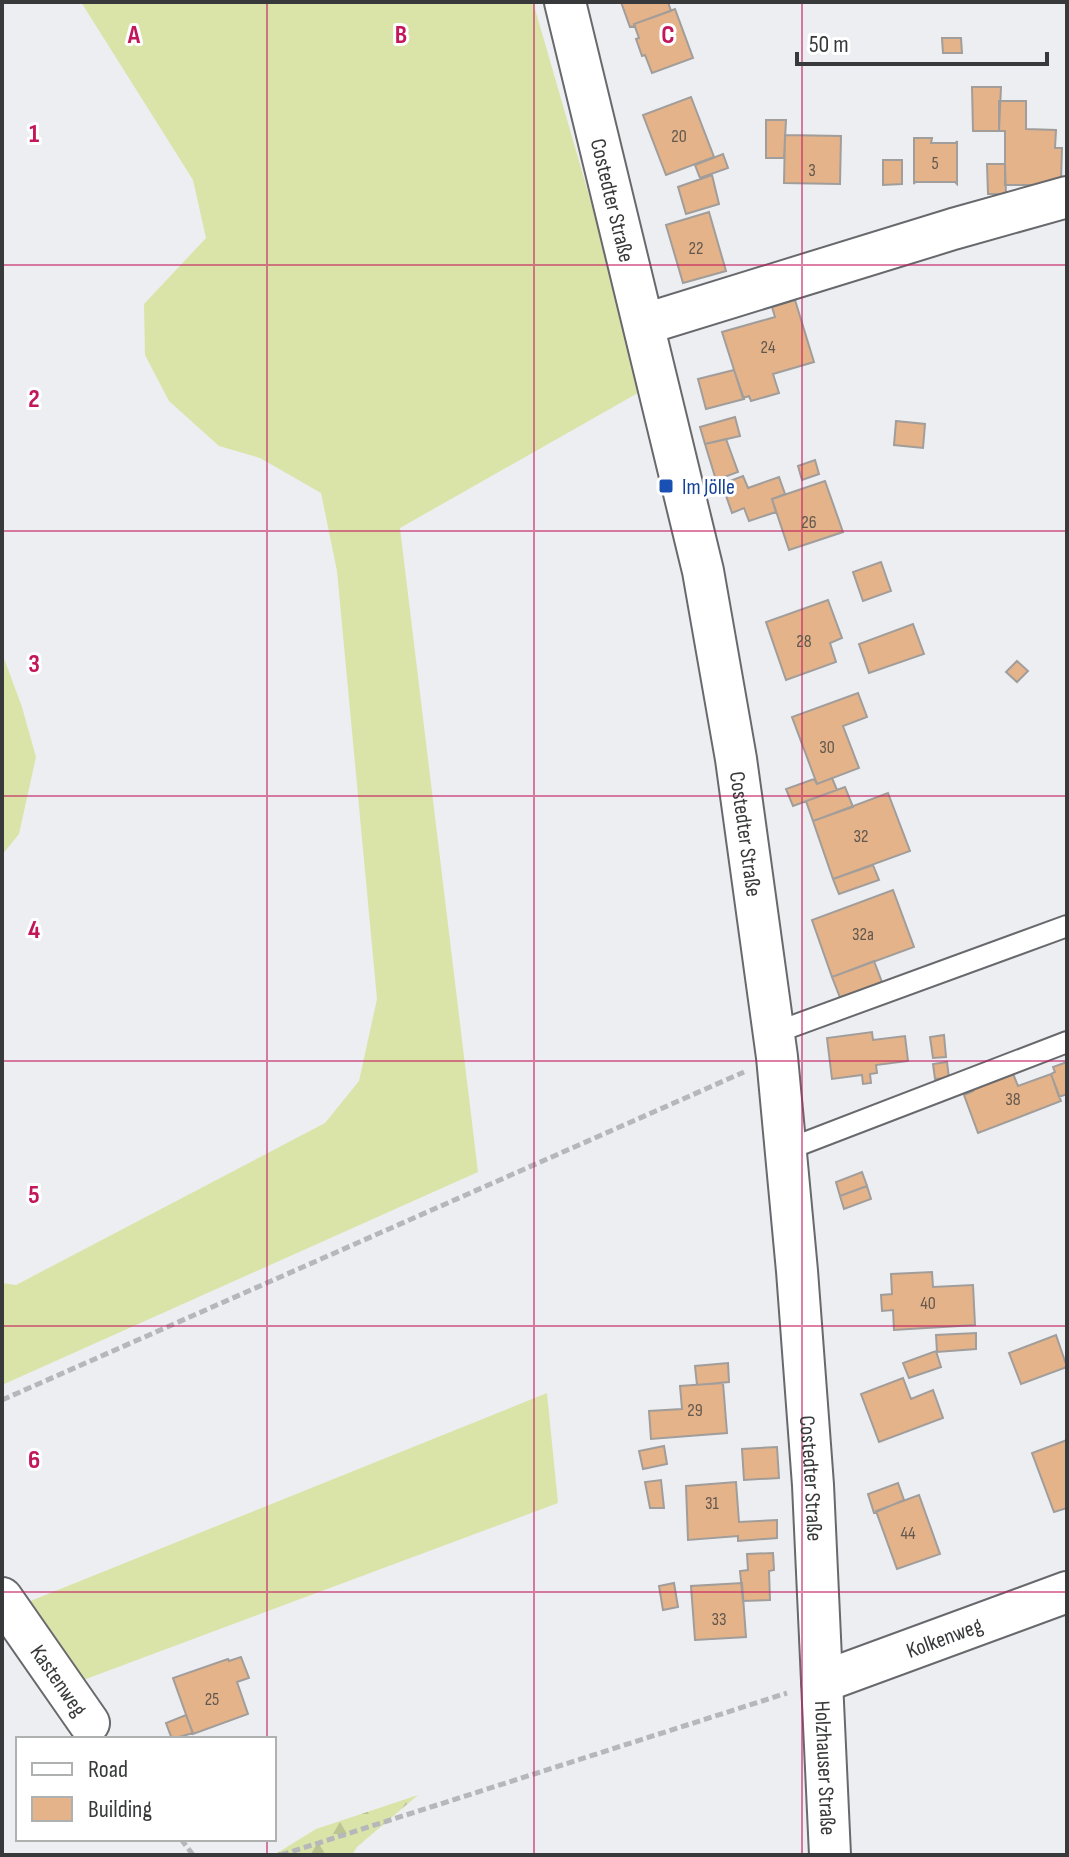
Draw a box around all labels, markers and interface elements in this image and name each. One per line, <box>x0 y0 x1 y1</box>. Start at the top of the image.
scale bar <box>797 16 1047 66</box>
text: A <box>127 20 141 51</box>
text: B <box>395 20 407 51</box>
text: C <box>661 20 675 51</box>
text: 50 m <box>809 30 849 59</box>
text: 1 <box>29 119 39 150</box>
house number: 20 <box>671 126 687 147</box>
street label: Costedter Straße <box>584 136 640 265</box>
house number: 5 <box>931 153 939 174</box>
house number: 3 <box>808 160 816 181</box>
house number: 22 <box>689 238 703 259</box>
house number: 24 <box>761 337 776 358</box>
text: 2 <box>28 384 40 415</box>
place label: Im Jölle <box>682 474 735 501</box>
marker: Im Jölle <box>657 477 675 495</box>
house number: 26 <box>801 512 817 533</box>
house number: 28 <box>796 631 812 652</box>
text: 3 <box>28 649 40 680</box>
house number: 30 <box>819 737 835 758</box>
street label: Costedter Straße <box>723 770 767 898</box>
house number: 32 <box>854 826 868 847</box>
text: 4 <box>28 915 40 946</box>
house number: 32a <box>852 924 874 945</box>
house number: 38 <box>1005 1089 1021 1110</box>
text: 5 <box>28 1180 40 1211</box>
house number: 40 <box>920 1293 936 1314</box>
house number: 29 <box>687 1400 703 1421</box>
street label: Costedter Straße <box>793 1415 828 1542</box>
text: 6 <box>28 1445 40 1476</box>
house number: 31 <box>705 1493 720 1514</box>
house number: 44 <box>900 1523 916 1544</box>
house number: 33 <box>711 1609 727 1630</box>
street label: Kolkenweg <box>903 1612 987 1665</box>
street label: Kastenweg <box>24 1640 92 1722</box>
house number: 25 <box>205 1689 219 1710</box>
street label: Holzhauser Straße <box>808 1700 841 1836</box>
legend <box>16 1737 276 1841</box>
text: Road <box>88 1755 128 1784</box>
text: Building <box>88 1795 152 1824</box>

